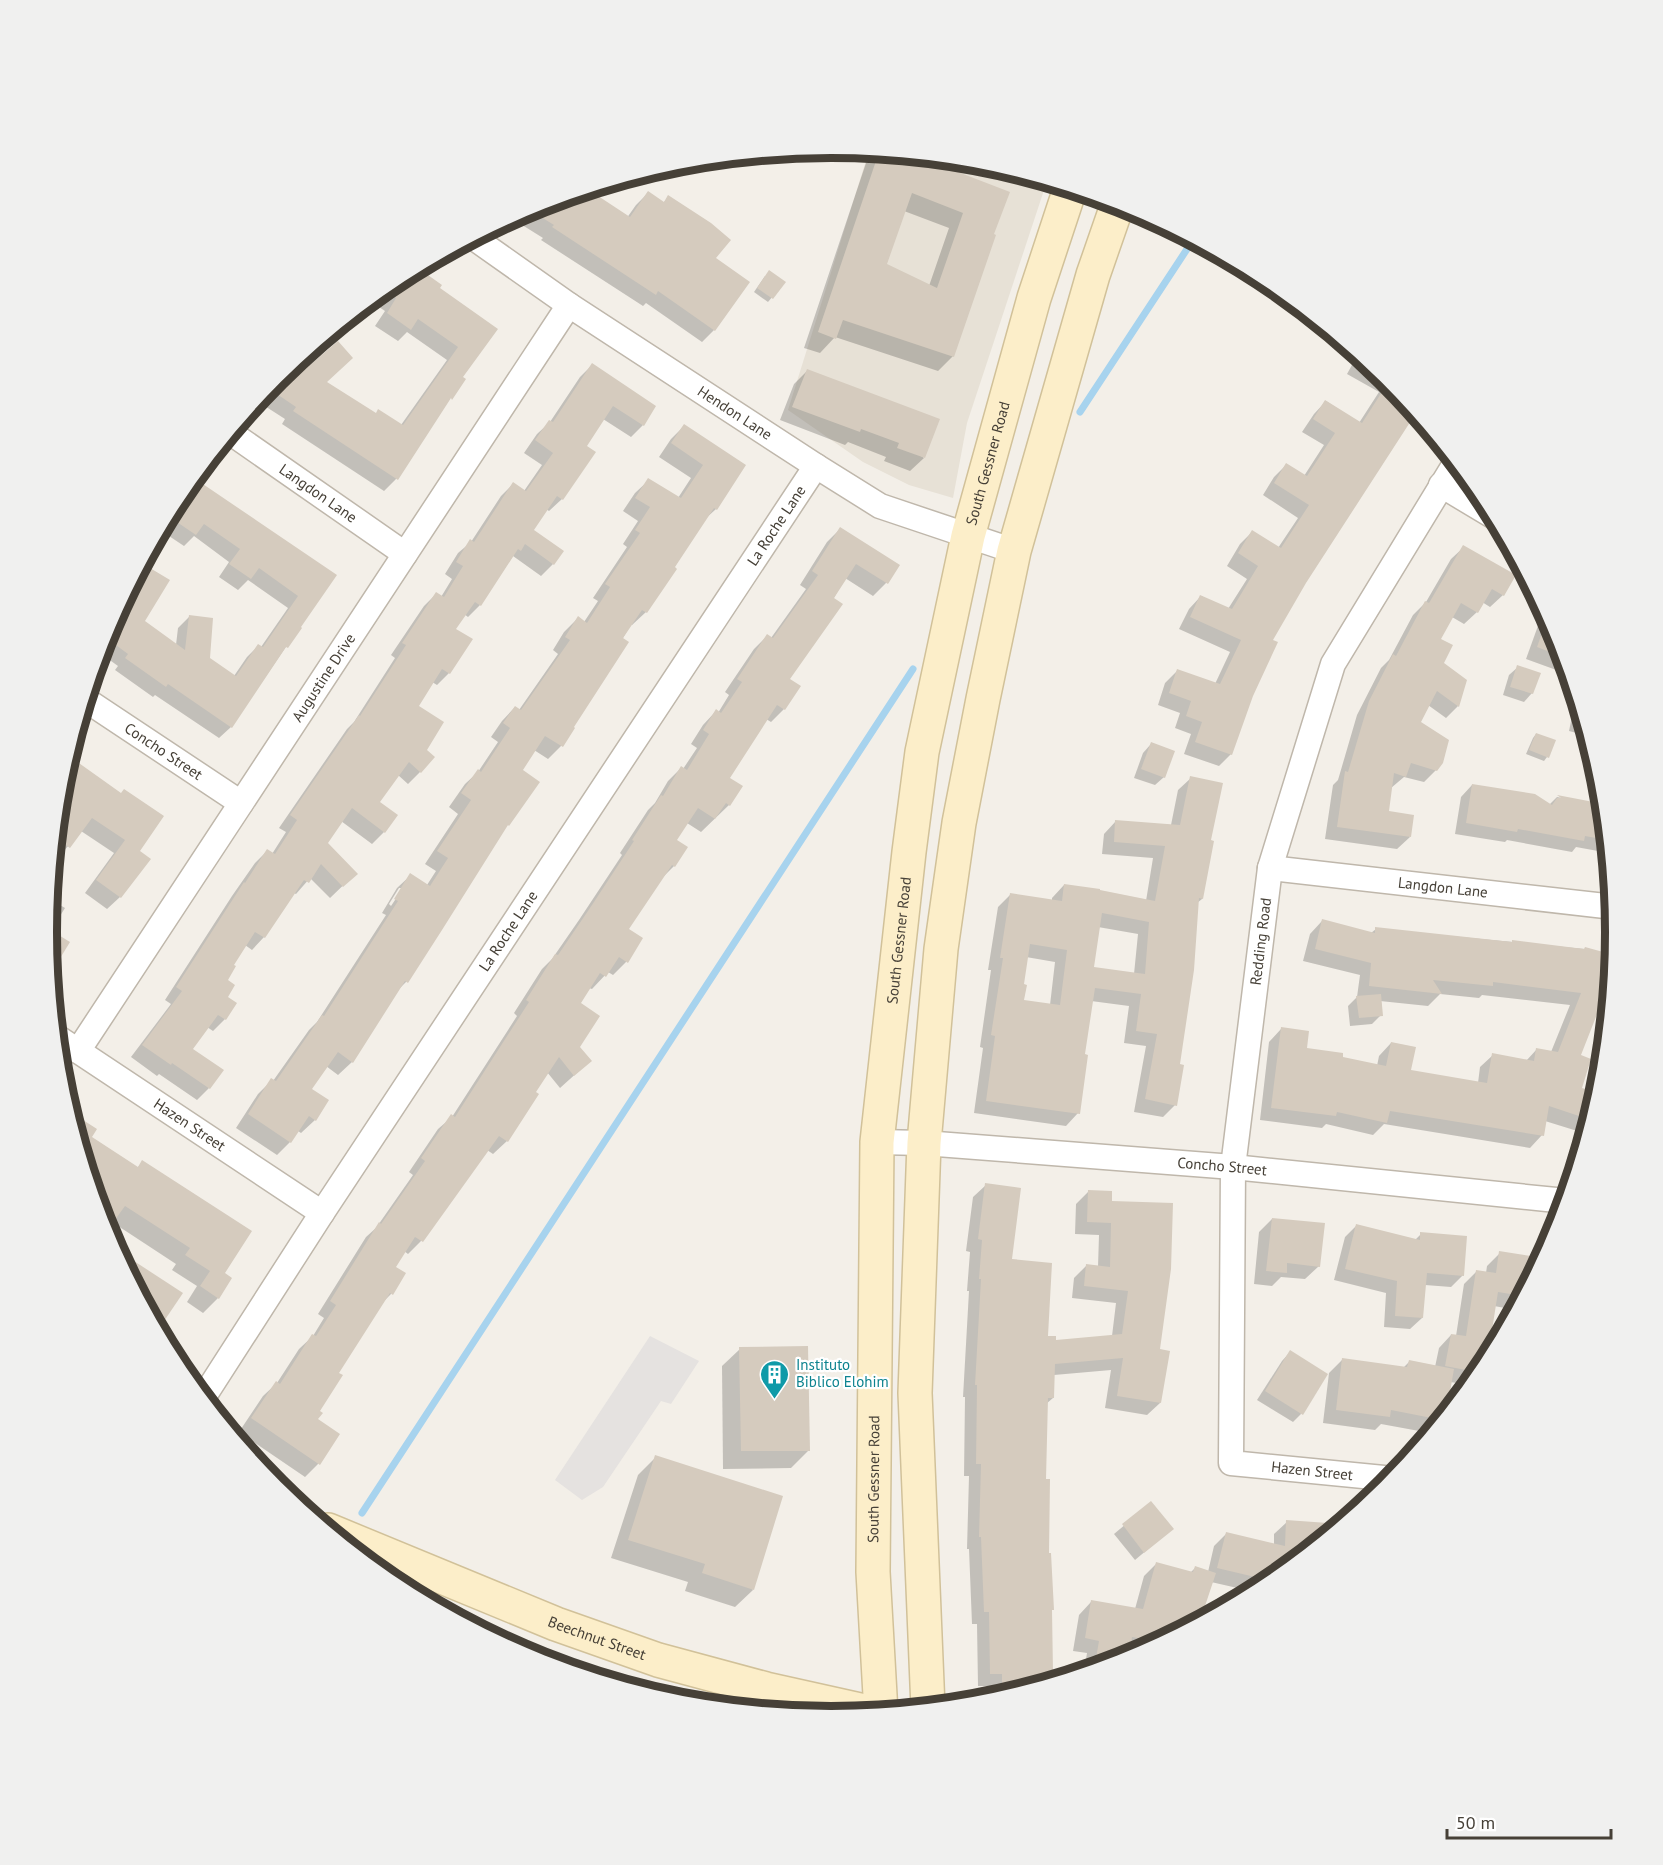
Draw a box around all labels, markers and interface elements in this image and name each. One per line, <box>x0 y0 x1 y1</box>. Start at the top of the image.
street label: Hendon Lane <box>694 381 776 444</box>
street label: South Gessner Road <box>961 399 1014 527</box>
street label: Langdon Lane <box>276 460 361 527</box>
street label: La Roche Lane <box>743 482 810 569</box>
street label: Augustine Drive <box>287 630 359 725</box>
street label: Concho Street <box>121 718 206 784</box>
street label: Langdon Lane <box>1397 873 1489 902</box>
street label: South Gessner Road <box>882 876 915 1005</box>
street label: La Roche Lane <box>475 887 542 975</box>
street label: Redding Road <box>1246 897 1275 986</box>
street label: Hazen Street <box>150 1094 229 1155</box>
street label: Concho Street <box>1177 1153 1268 1179</box>
place label: Instituto Biblico Elohim <box>796 1355 889 1391</box>
building icon: Instituto Biblico Elohim <box>759 1358 791 1400</box>
street label: South Gessner Road <box>863 1415 883 1543</box>
street label: Hazen Street <box>1270 1457 1354 1484</box>
street label: Beechnut Street <box>545 1612 649 1664</box>
scale bar <box>1447 1802 1610 1840</box>
text: 50 m <box>1456 1811 1495 1834</box>

